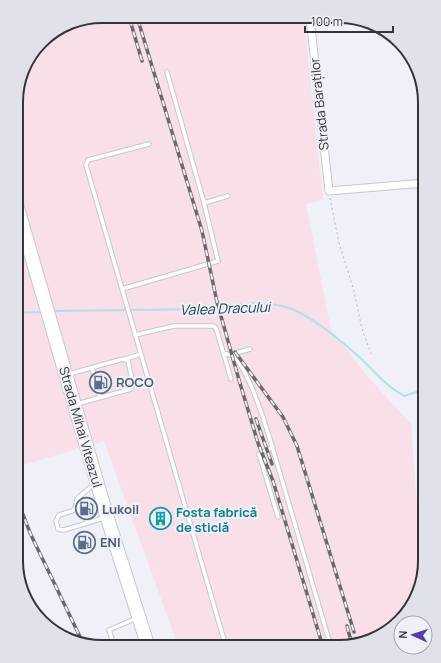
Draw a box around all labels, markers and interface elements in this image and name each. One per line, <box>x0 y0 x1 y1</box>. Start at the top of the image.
scale bar <box>305 8 393 34</box>
text: 100 m <box>311 13 343 30</box>
street label: Strada Baraților <box>305 57 333 151</box>
water label: Valea Dracului <box>180 297 272 319</box>
street label: Strada Mihai Viteazul <box>55 365 107 489</box>
fuel station icon: ROCO <box>88 369 114 395</box>
place label: ROCO <box>116 373 154 391</box>
fuel station icon: Lukoil <box>74 496 100 522</box>
place label: Lukoil <box>102 500 139 518</box>
place label: Fosta fabrică de sticlă <box>176 503 257 536</box>
building icon: Fosta fabrică de sticlă <box>147 506 173 532</box>
fuel station icon: ENI <box>72 529 98 555</box>
place label: ENI <box>100 533 121 551</box>
north arrow <box>393 615 433 655</box>
text: N <box>395 630 410 639</box>

